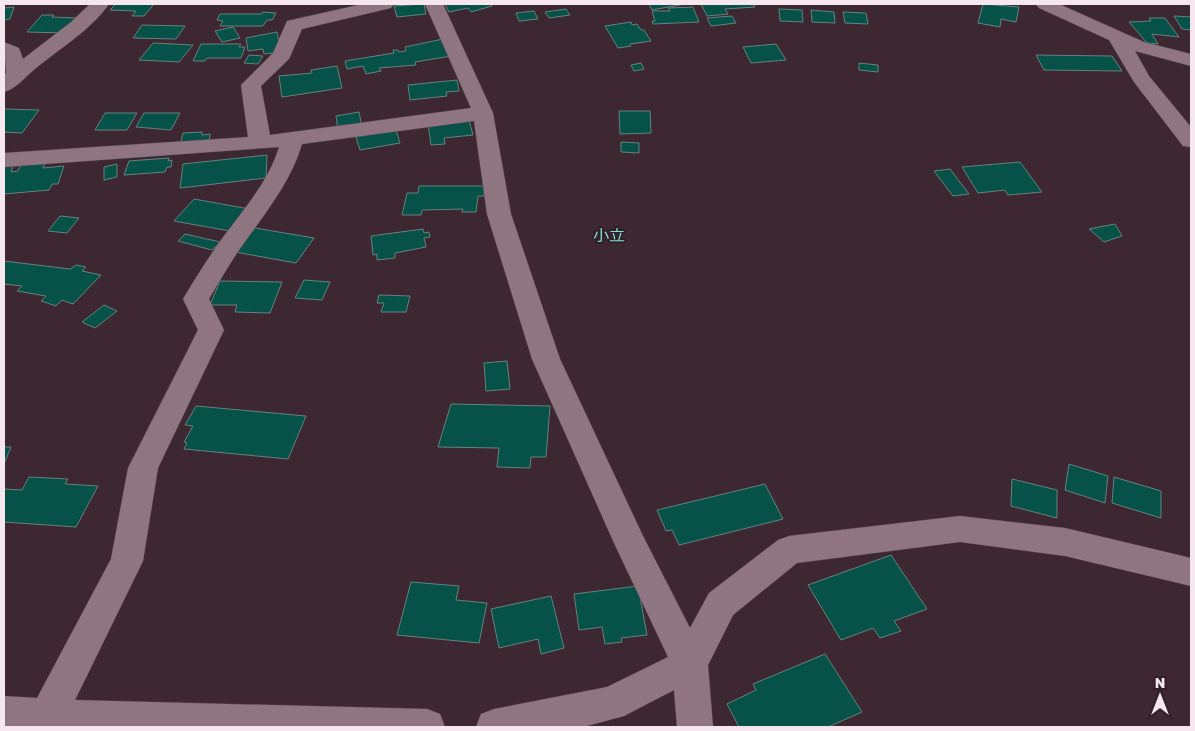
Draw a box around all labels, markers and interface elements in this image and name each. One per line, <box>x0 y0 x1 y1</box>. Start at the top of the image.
district label: 小立 <box>593 225 625 245</box>
north arrow <box>1135 671 1185 721</box>
text: N <box>1155 674 1165 691</box>

